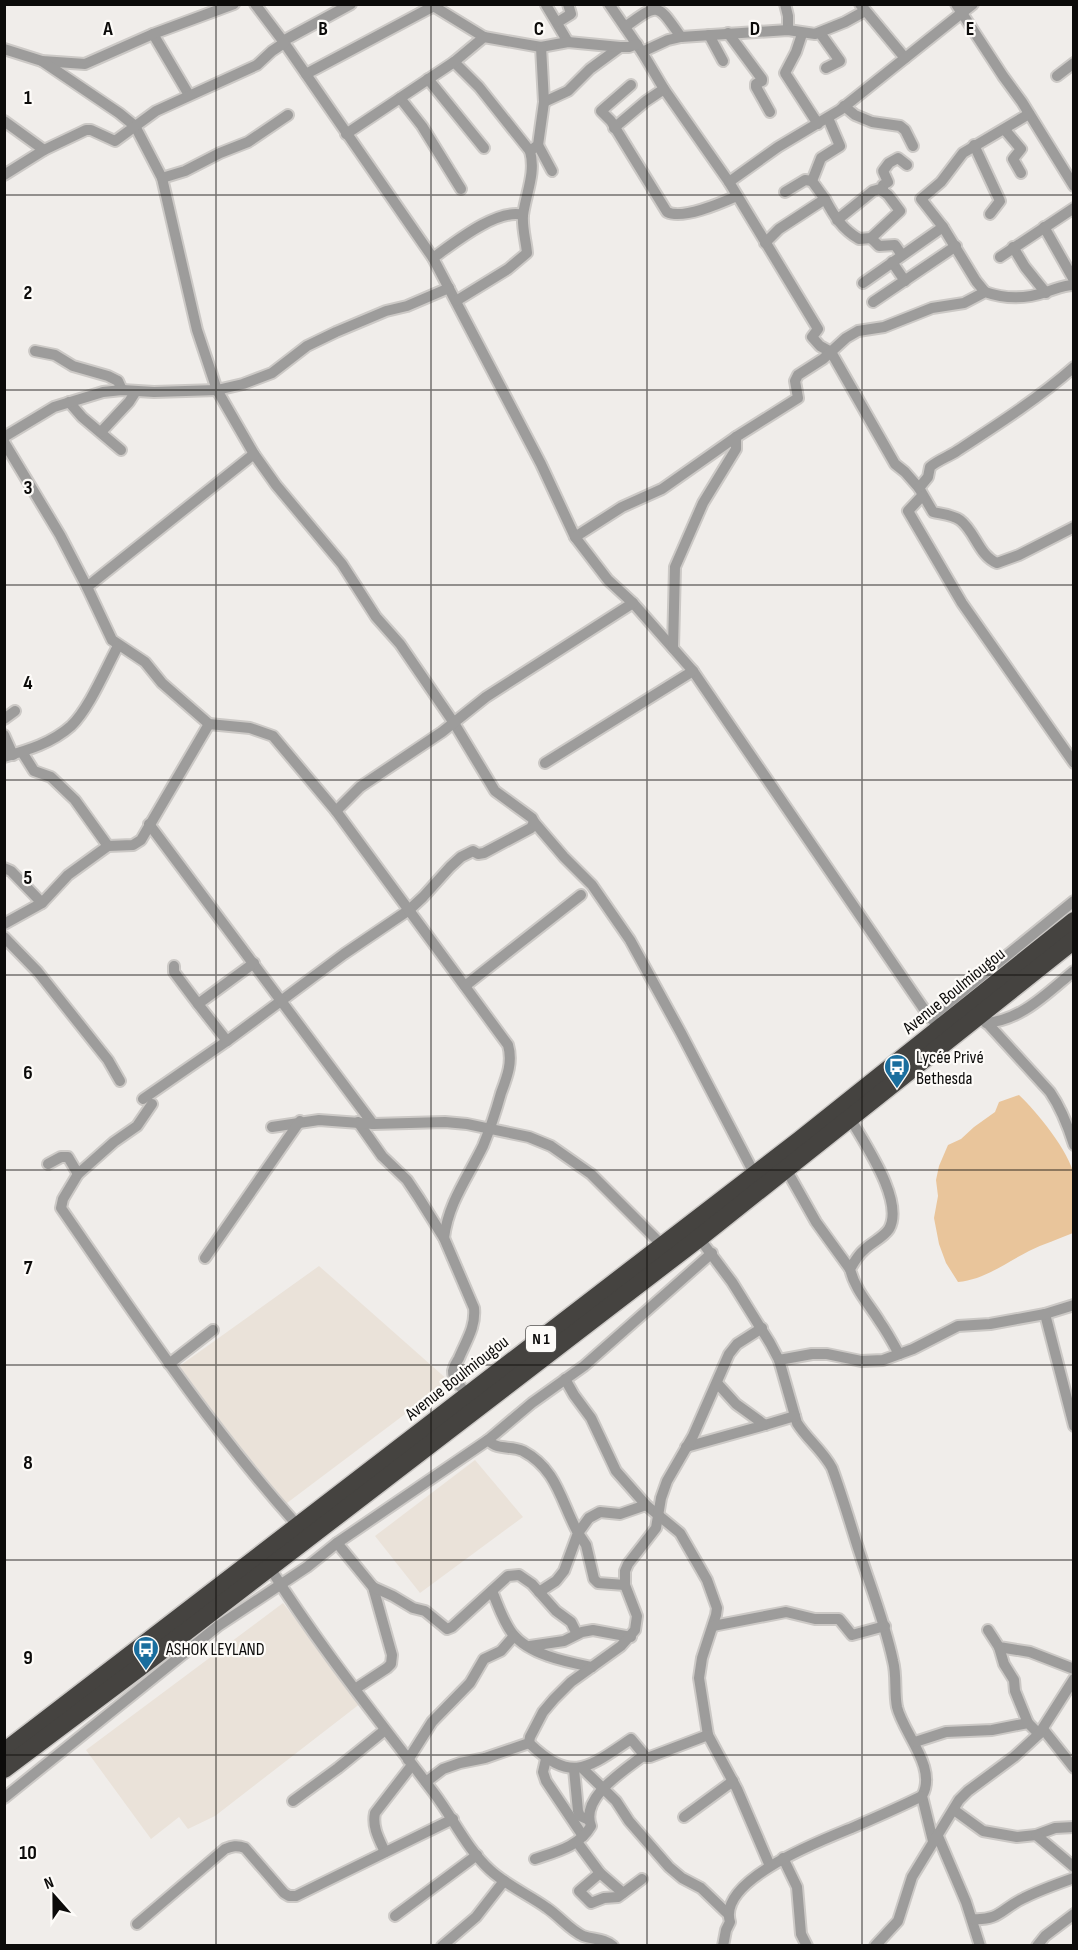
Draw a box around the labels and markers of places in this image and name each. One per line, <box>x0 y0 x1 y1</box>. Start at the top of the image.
place label: Lycée Privé Bethesda <box>916 1047 984 1089</box>
bus stop icon: Lycée Privé Bethesda <box>882 1052 912 1090</box>
bus stop icon: ASHOK LEYLAND <box>131 1634 161 1672</box>
place label: ASHOK LEYLAND <box>165 1639 265 1660</box>

